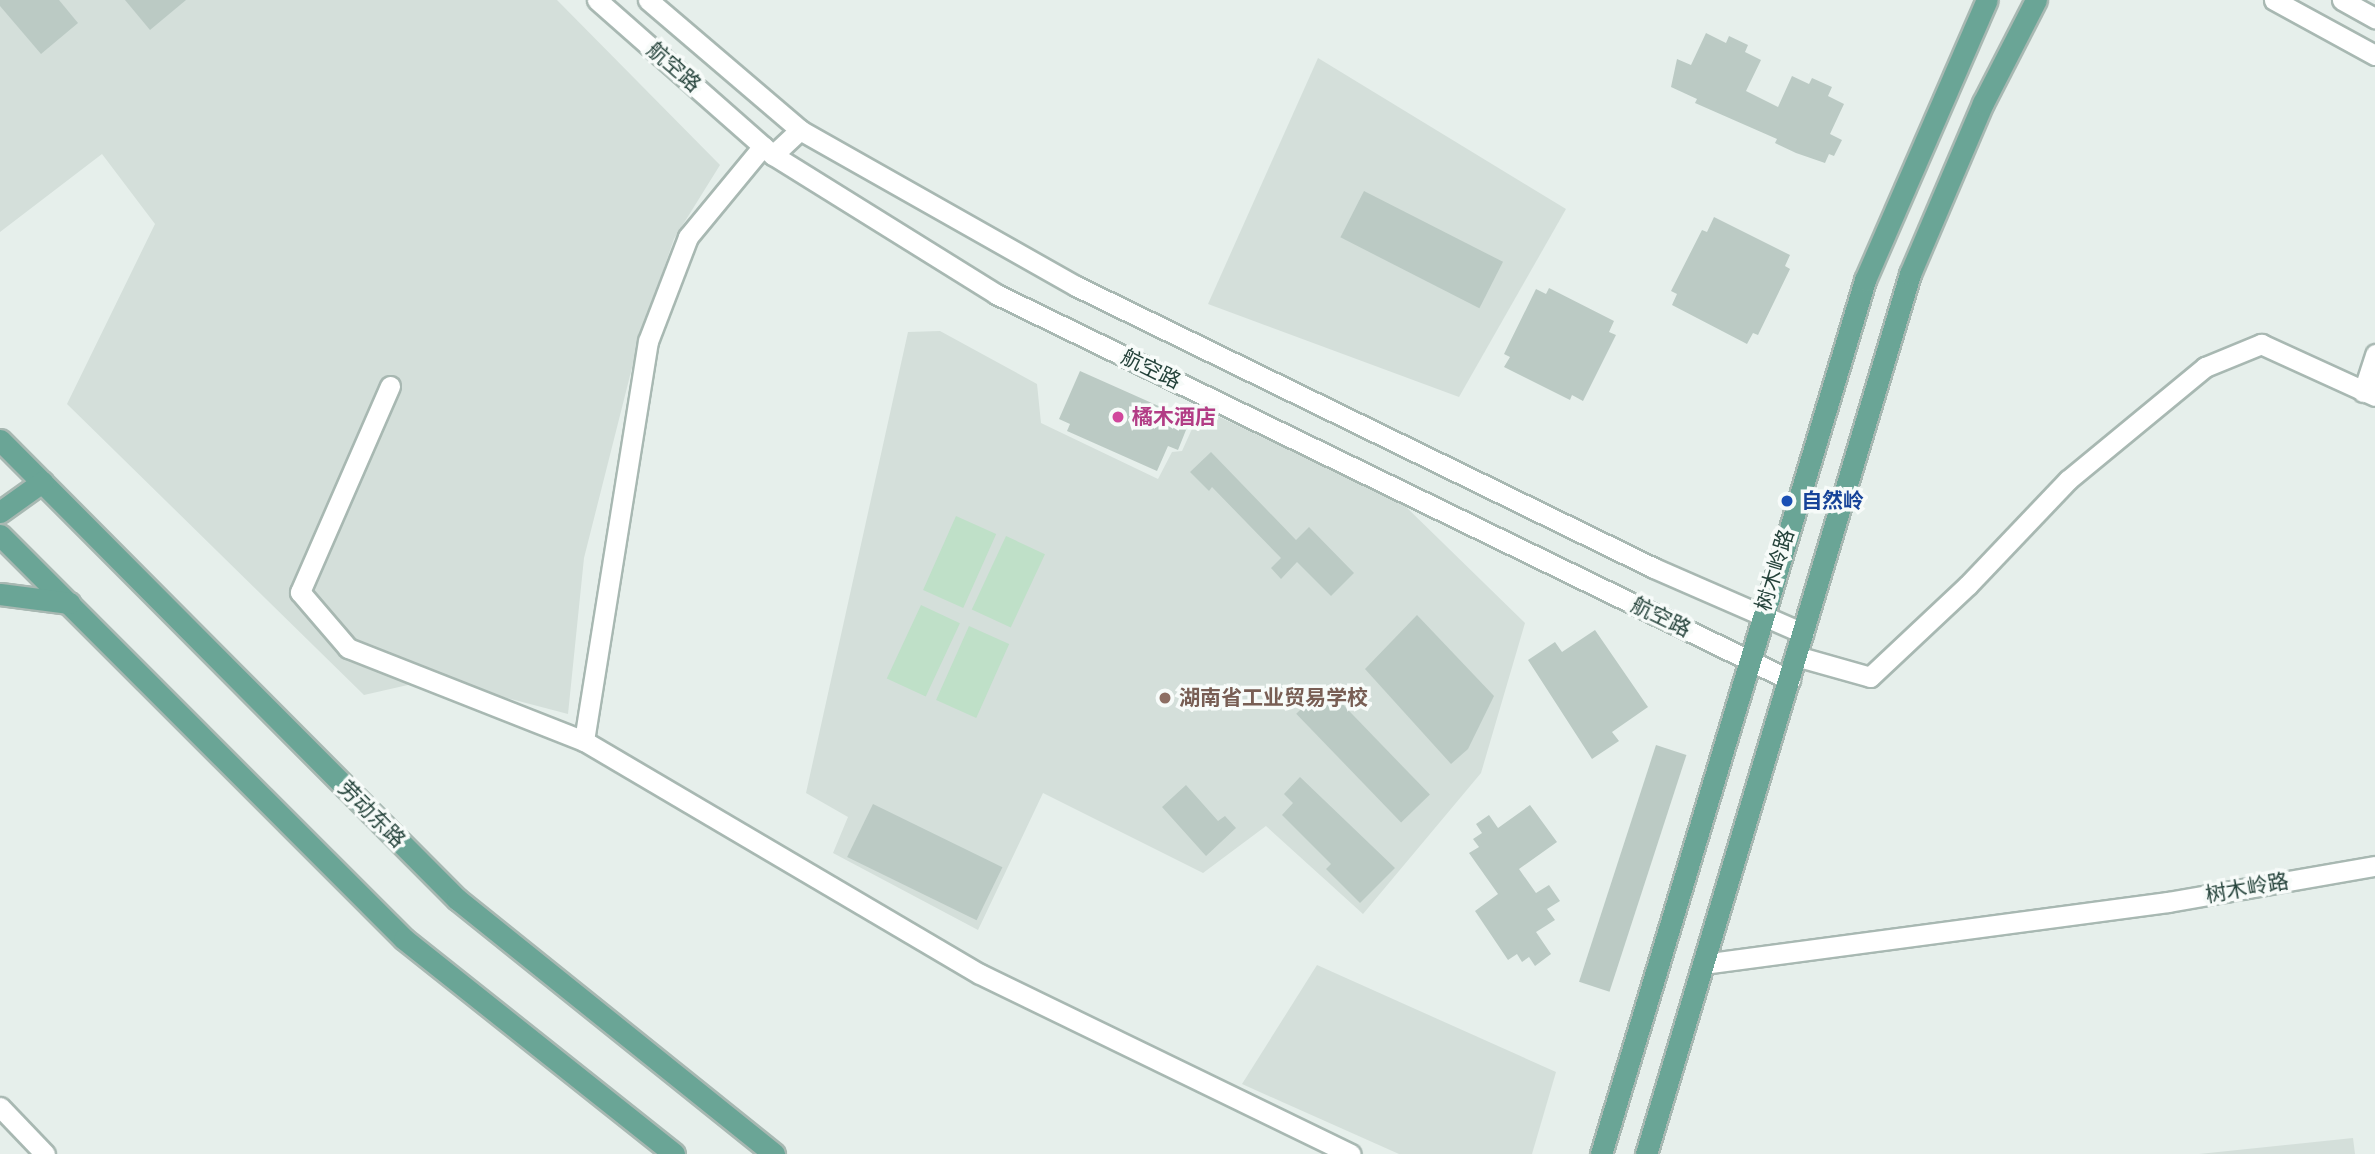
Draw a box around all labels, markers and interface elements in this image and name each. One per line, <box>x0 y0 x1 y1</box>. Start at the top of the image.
street label: 航空路 <box>642 37 706 97</box>
street label: 航空路 <box>1117 344 1185 394</box>
place label: 橘木酒店 <box>1132 404 1216 430</box>
marker: 橘木酒店 <box>1110 409 1126 425</box>
place label: 自然岭 <box>1801 488 1864 514</box>
marker: 自然岭 <box>1779 493 1795 509</box>
street label: 树木岭路 <box>1751 526 1799 614</box>
street label: 航空路 <box>1627 592 1695 642</box>
place label: 湖南省工业贸易学校 <box>1179 685 1368 711</box>
marker: 湖南省工业贸易学校 <box>1157 690 1173 706</box>
street label: 劳动东路 <box>333 775 411 853</box>
street label: 树木岭路 <box>2203 868 2291 908</box>

